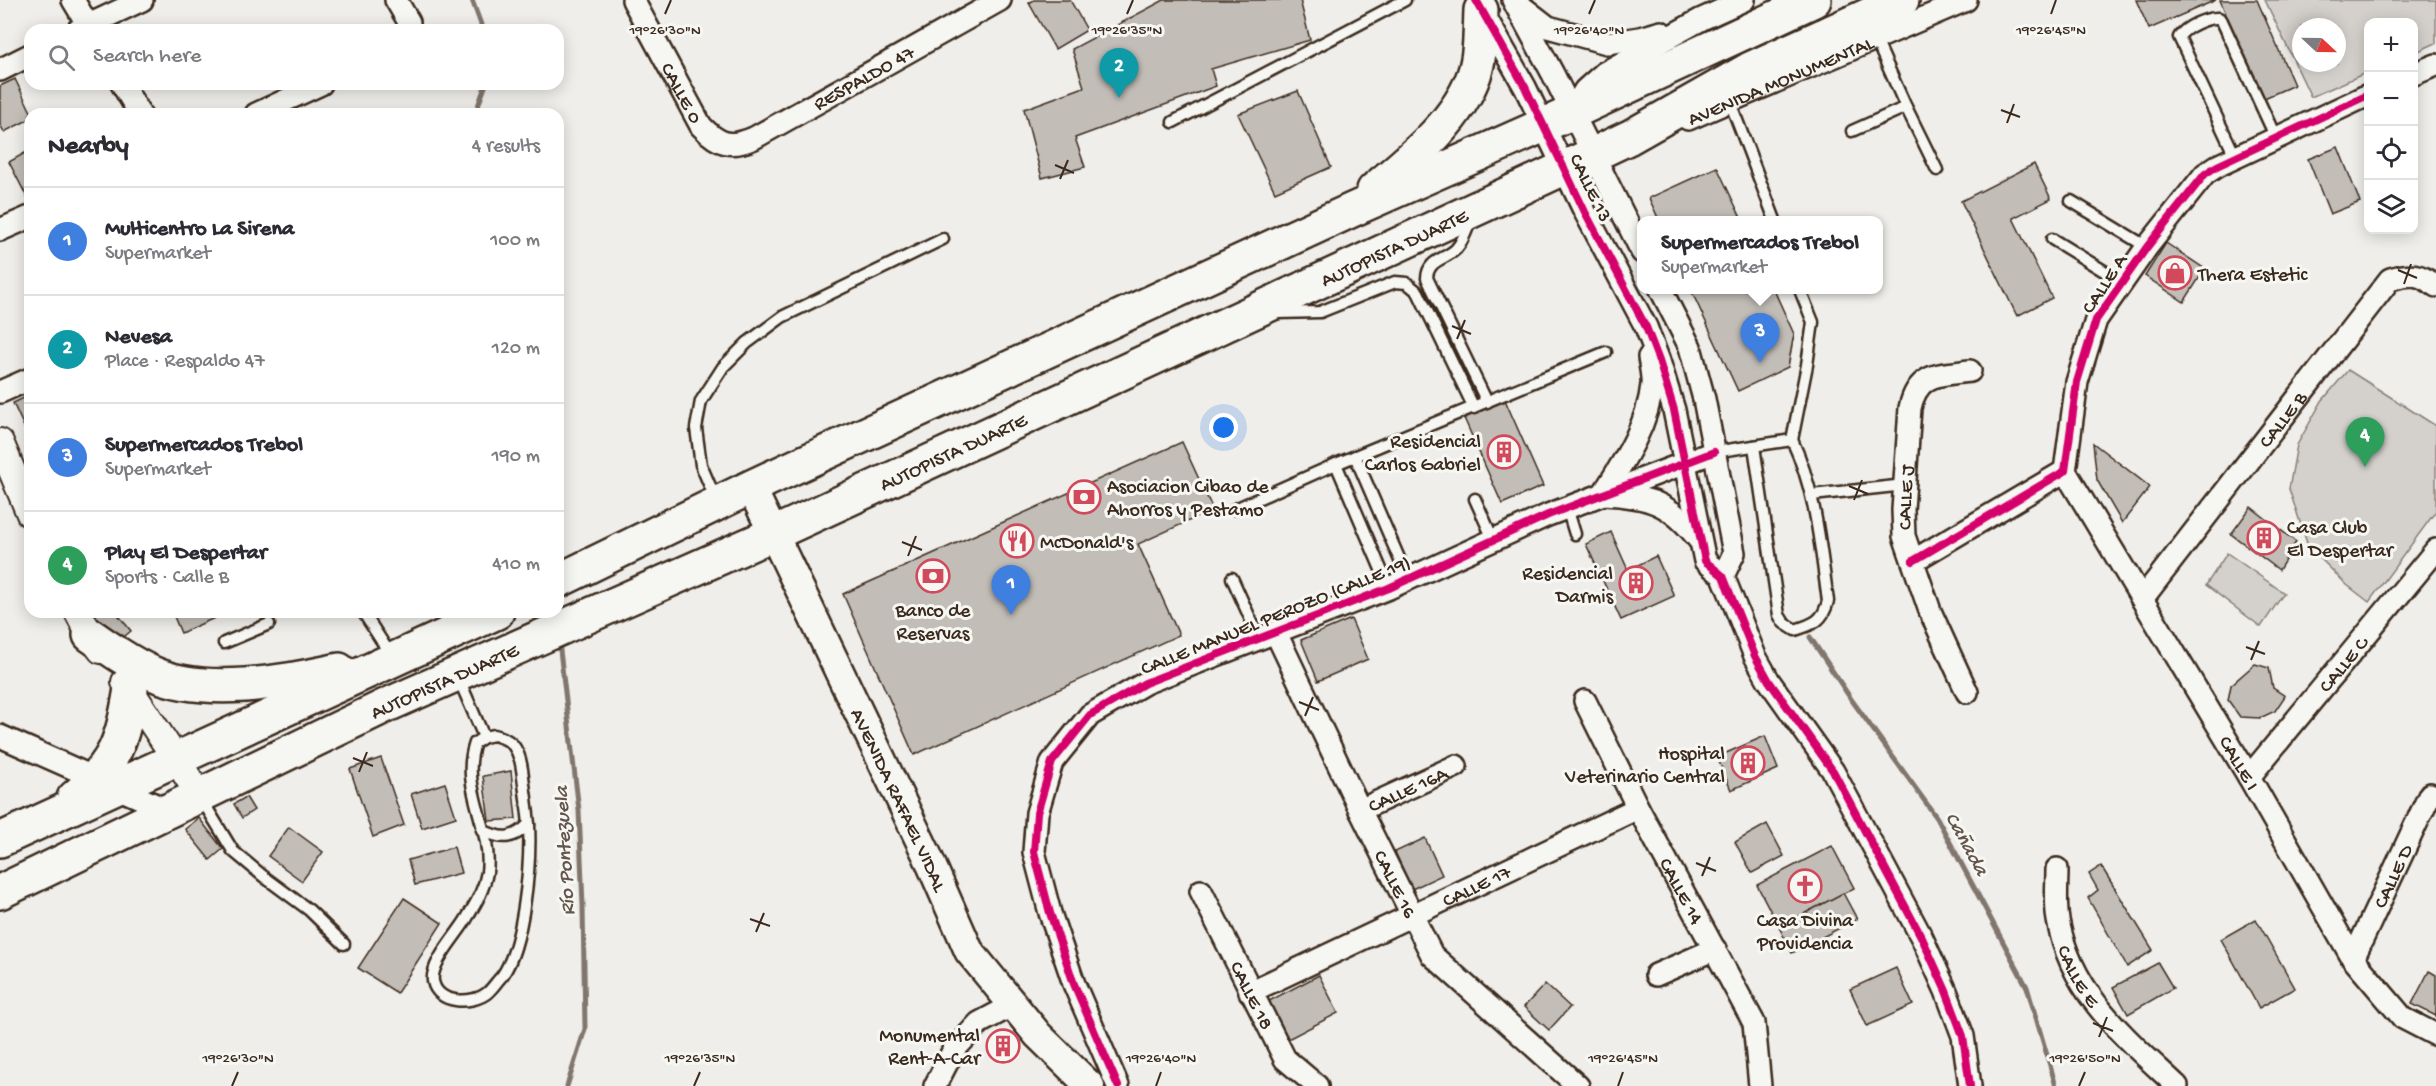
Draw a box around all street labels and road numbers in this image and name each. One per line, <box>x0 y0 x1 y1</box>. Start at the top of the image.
street label: AVENIDA MONUMENTAL <box>1685 33 1878 133</box>
street label: RESPALDO 47 <box>810 42 920 117</box>
street label: CALLE 0 <box>654 60 706 129</box>
street label: CALLE 13 <box>1563 151 1615 226</box>
street label: AUTOPISTA DUARTE <box>1318 205 1474 294</box>
street label: CALLE A <box>2078 250 2134 319</box>
street label: CALLE B <box>2256 388 2314 454</box>
street label: AUTOPISTA DUARTE <box>877 409 1033 498</box>
street label: CALLE J <box>1895 463 1921 530</box>
street label: CALLE MANUEL PEROZO (CALLE 19) <box>1138 552 1415 682</box>
street label: CALLE C <box>2316 632 2376 698</box>
street label: AUTOPISTA DUARTE <box>368 640 524 726</box>
street label: AVENIDA RAFAEL VIDAL <box>844 706 950 896</box>
street label: CALLE I <box>2212 733 2262 795</box>
street label: CALLE 16A <box>1366 763 1453 820</box>
street label: CALLE D <box>2370 841 2420 913</box>
street label: CALLE 16 <box>1367 847 1420 924</box>
street label: CALLE 14 <box>1652 855 1707 930</box>
street label: CALLE 17 <box>1439 862 1516 914</box>
street label: CALLE E <box>2050 943 2104 1014</box>
street label: CALLE 18 <box>1223 958 1276 1034</box>

